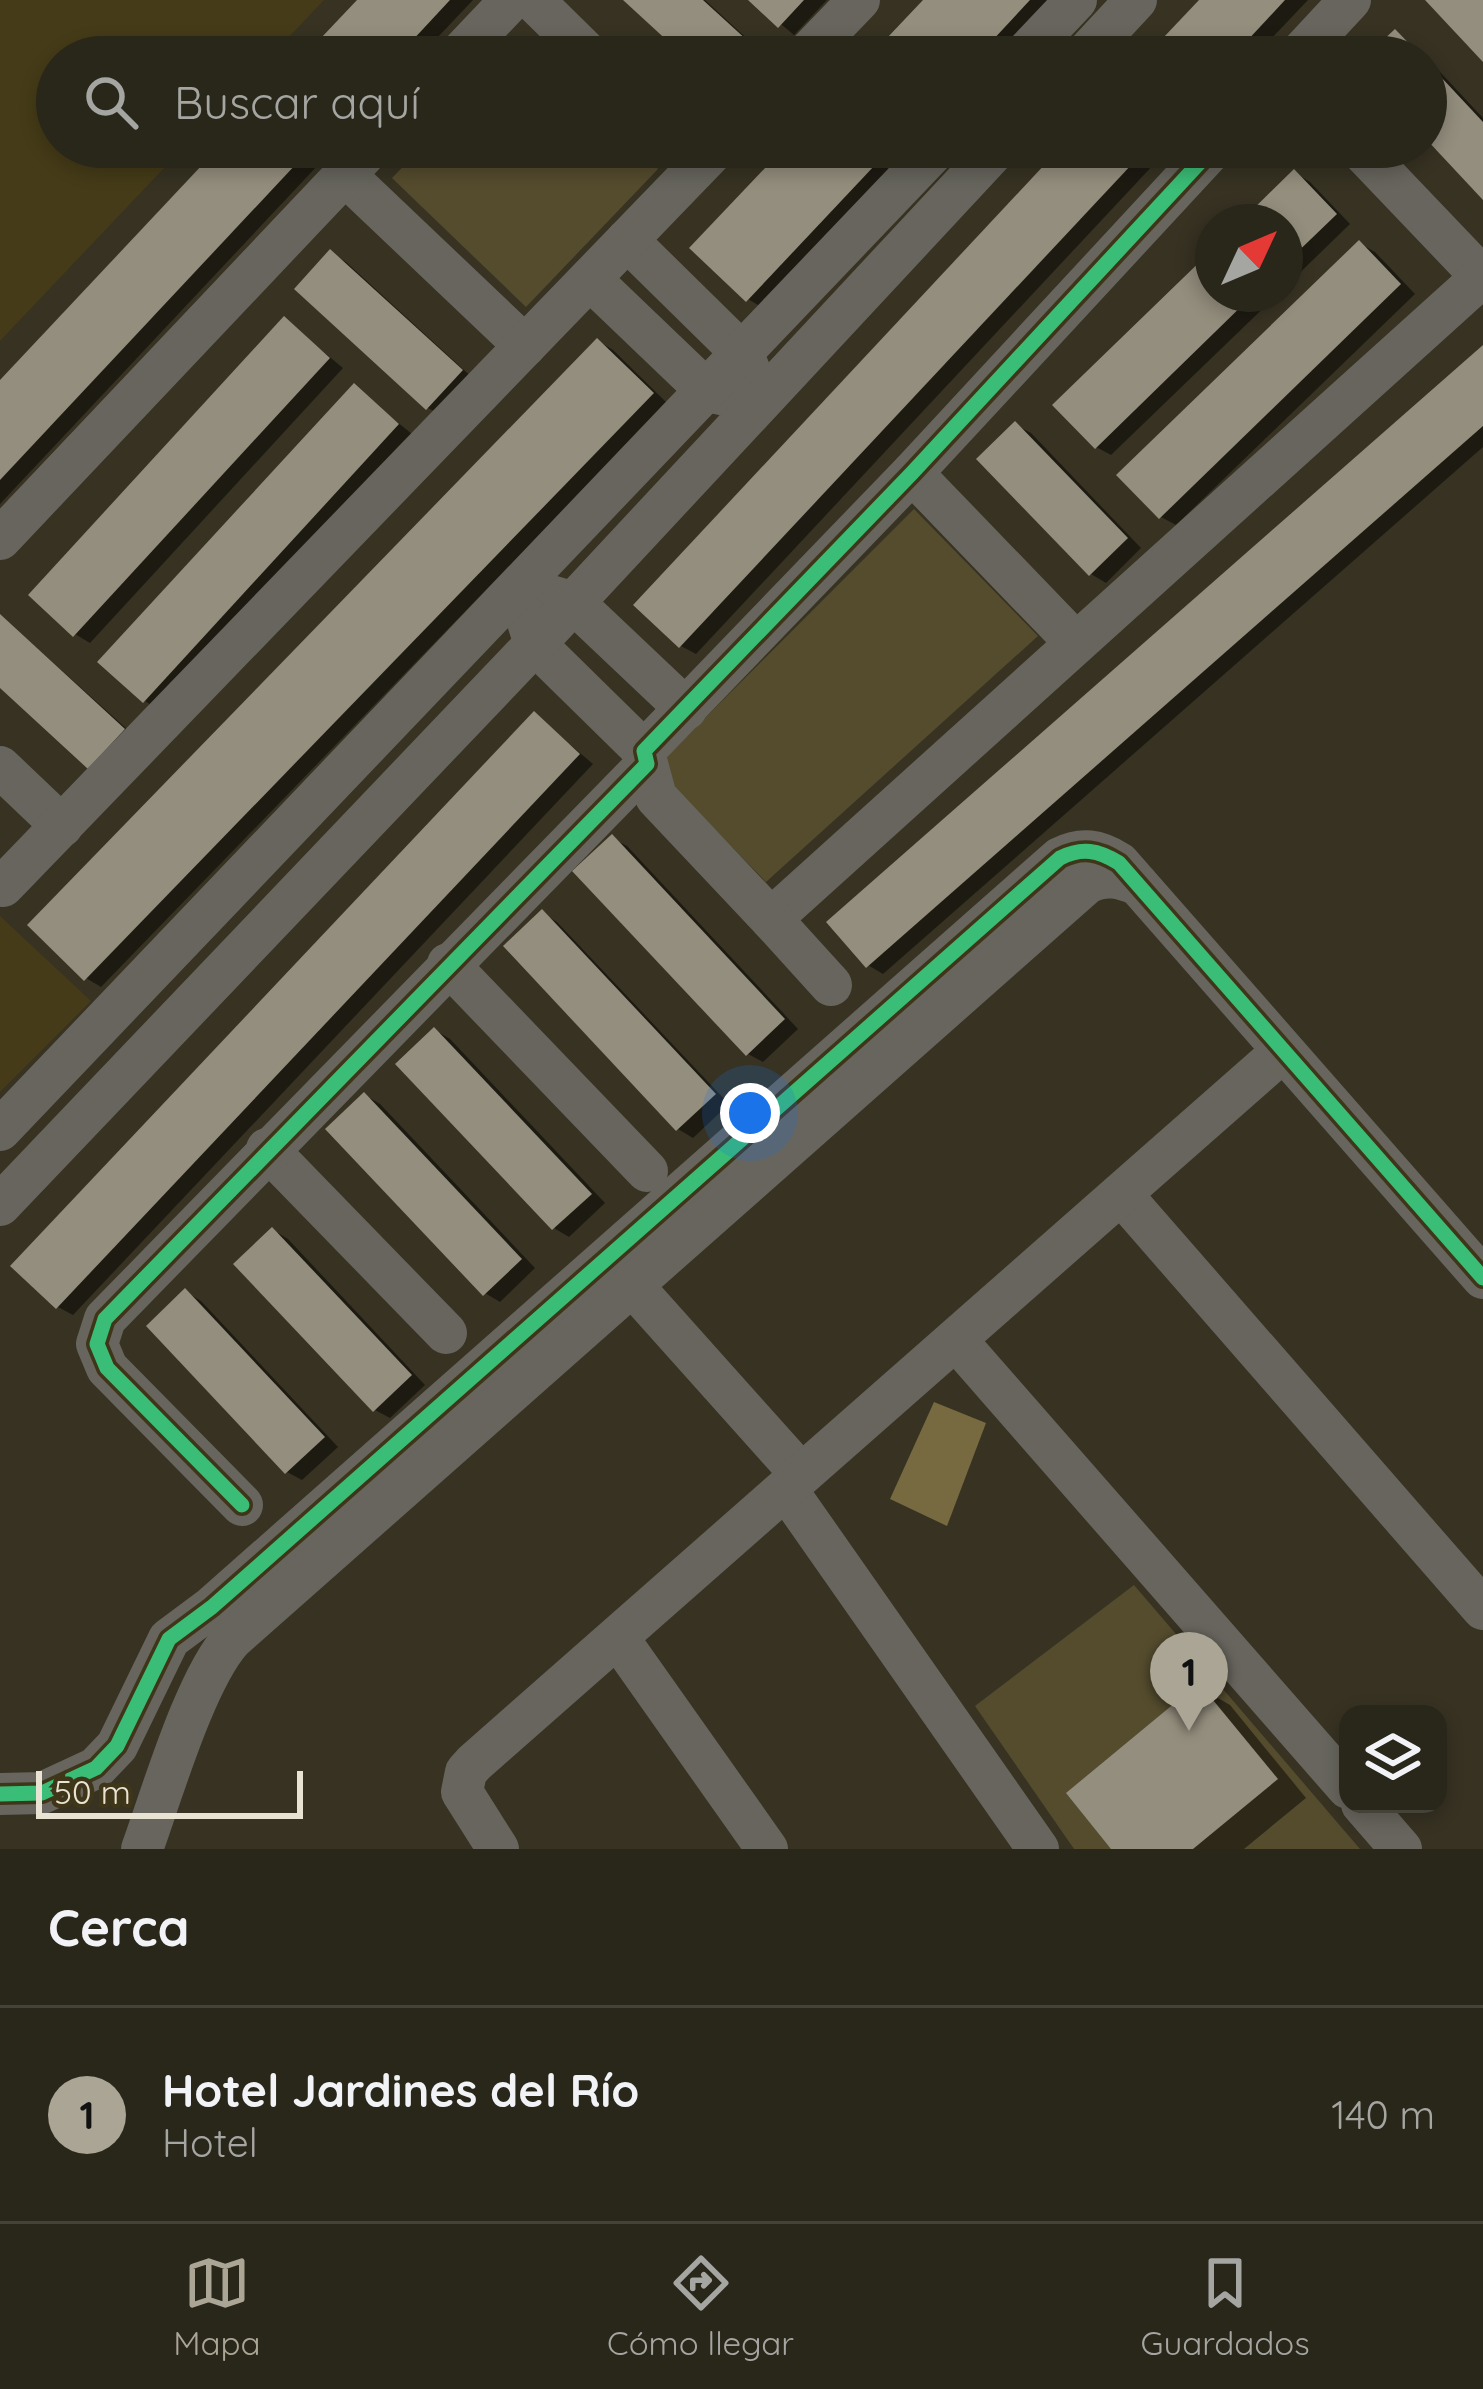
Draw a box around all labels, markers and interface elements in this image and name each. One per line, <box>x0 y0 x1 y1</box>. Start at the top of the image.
search box <box>36 36 1447 168</box>
icon: search <box>78 69 144 135</box>
text: Buscar aquí <box>174 74 420 130</box>
north arrow <box>1195 204 1303 312</box>
your location <box>720 1083 780 1143</box>
pin: 1 <box>1150 1632 1228 1731</box>
map controls <box>1339 1705 1447 1813</box>
button: layers <box>1339 1705 1447 1813</box>
scale bar <box>36 1765 303 1818</box>
text: 50 m <box>54 1771 131 1812</box>
text: Cerca <box>48 1895 190 1959</box>
text: Hotel Jardines del Río <box>162 2062 639 2118</box>
text: 1 <box>79 2090 95 2139</box>
text: 140 m <box>1331 2090 1435 2139</box>
text: Hotel <box>162 2118 258 2167</box>
tab: Mapa <box>173 2250 261 2363</box>
tab: Cómo llegar <box>607 2250 794 2363</box>
tab: Guardados <box>1141 2250 1310 2363</box>

